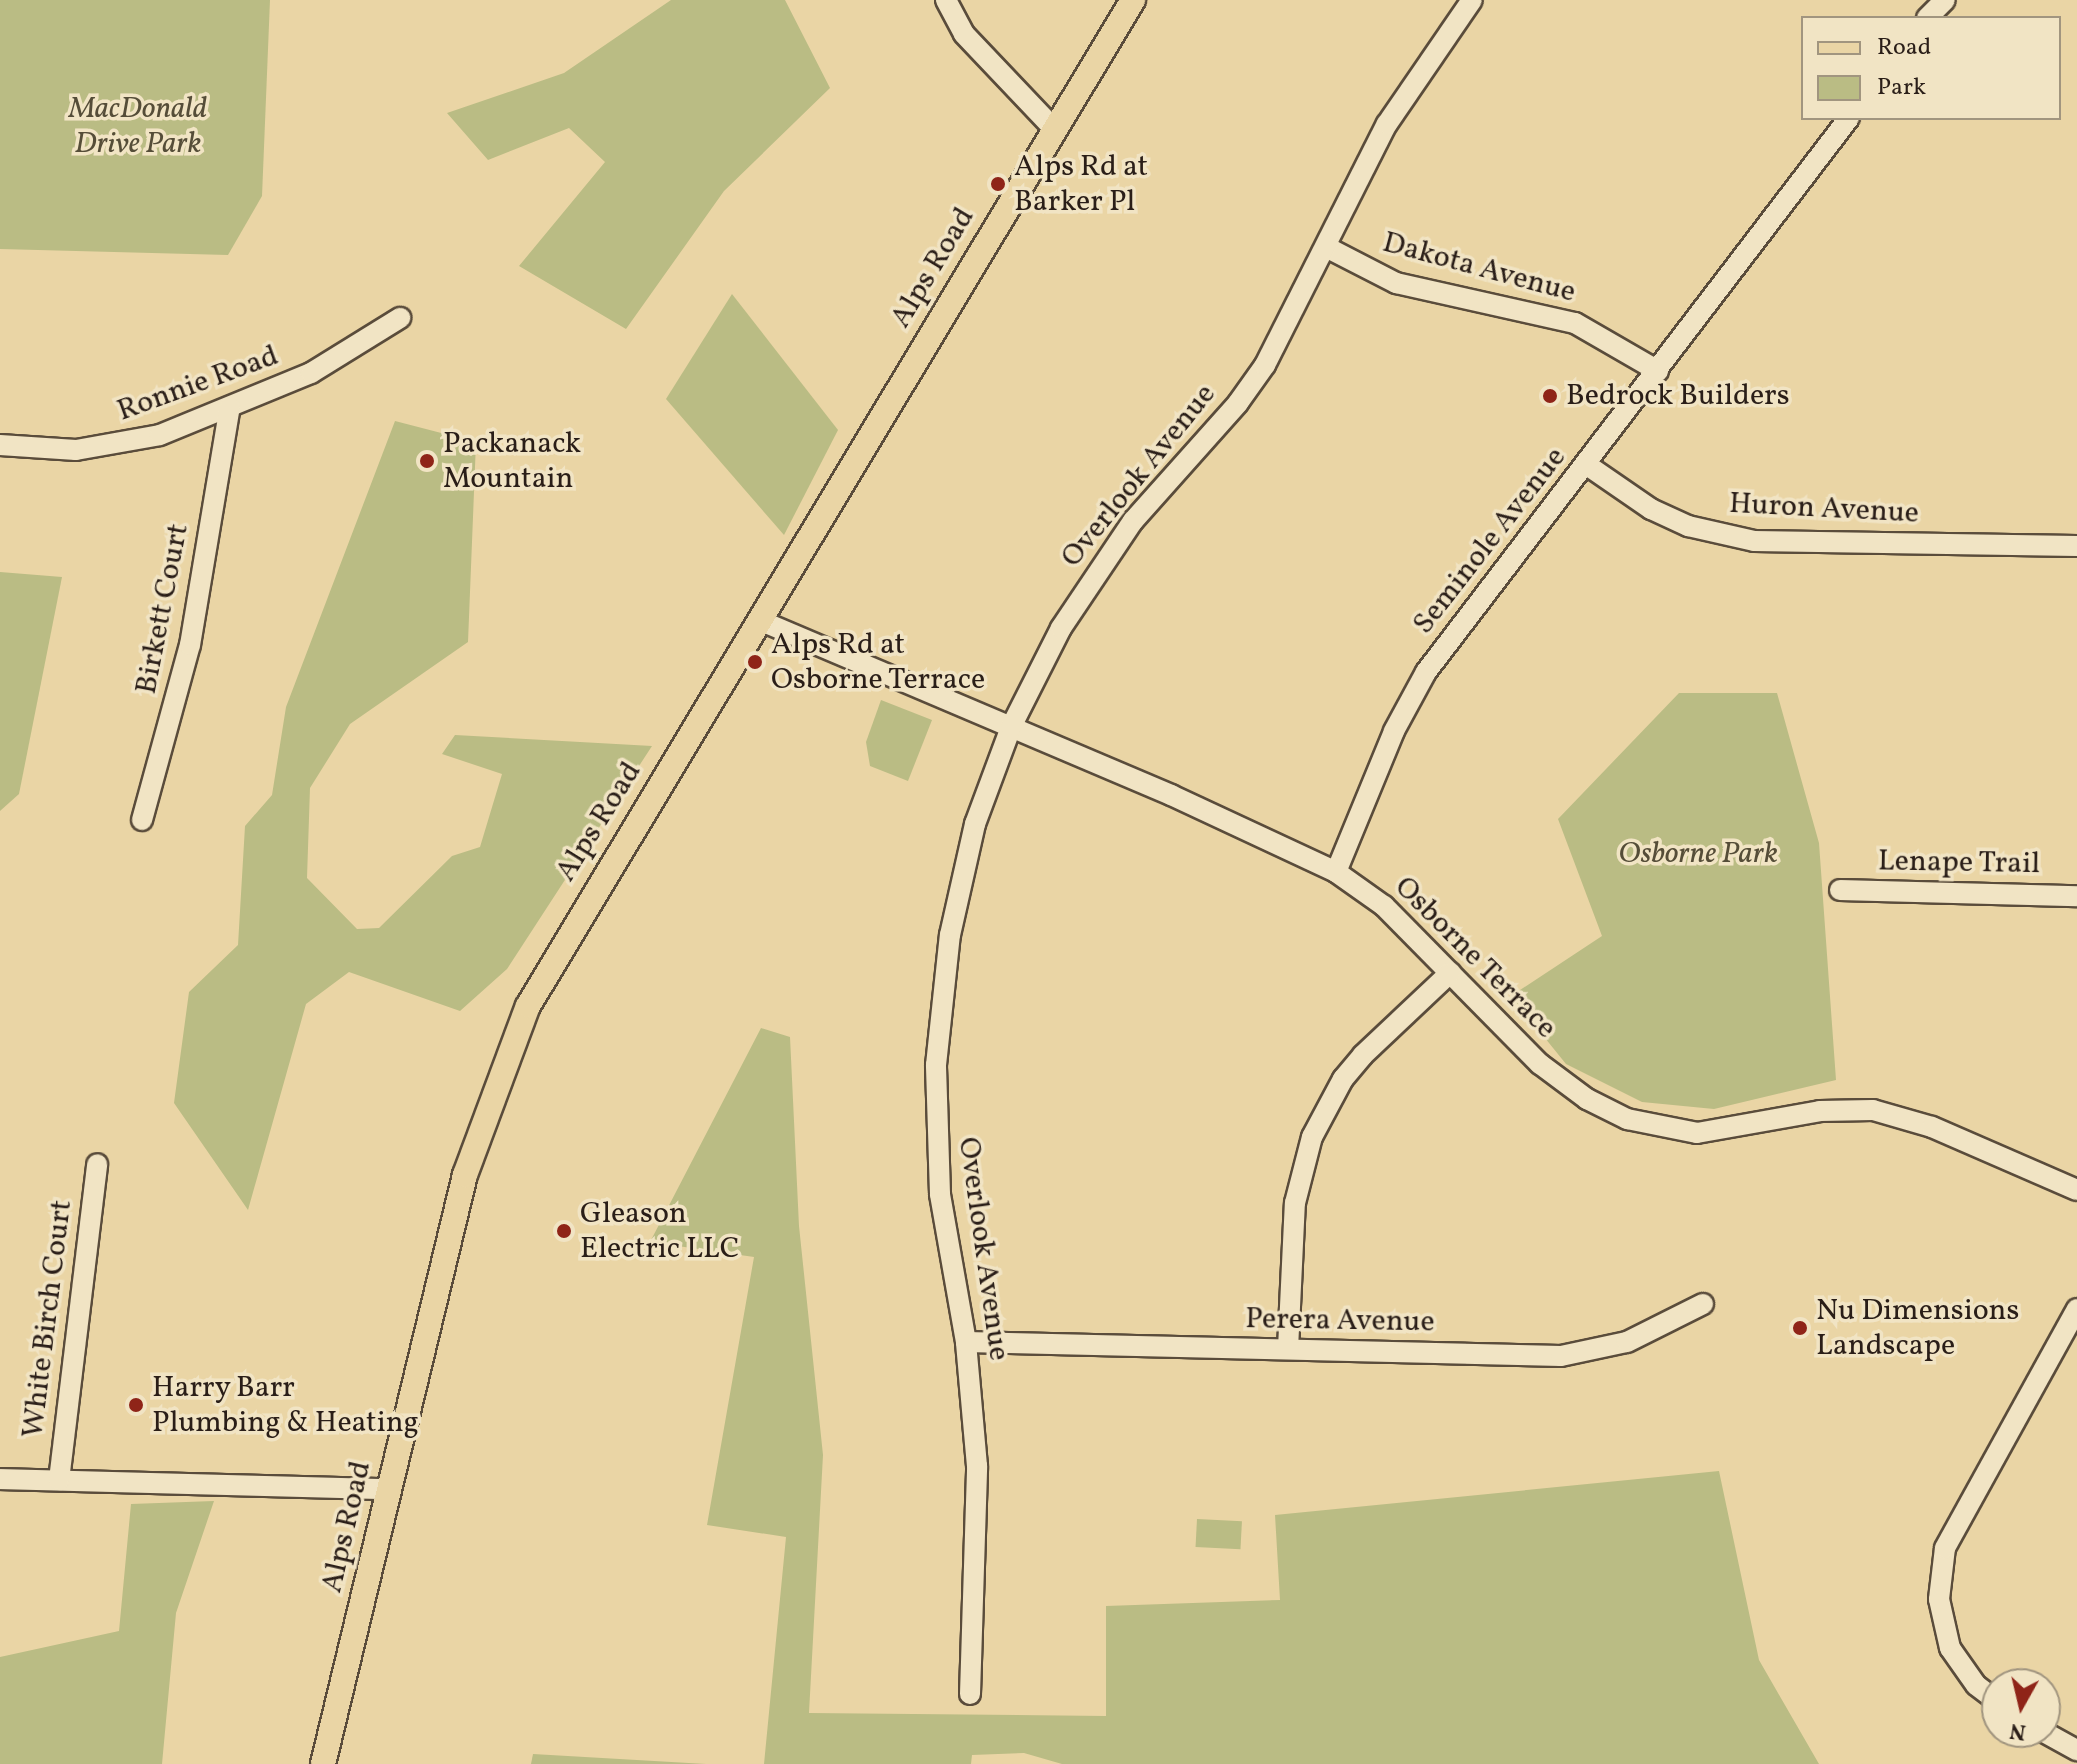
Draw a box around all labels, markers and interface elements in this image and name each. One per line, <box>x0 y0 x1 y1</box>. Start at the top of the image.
legend <box>1801 16 2061 120</box>
text: Road <box>1877 31 1931 65</box>
text: Park <box>1877 71 1926 105</box>
park label: MacDonald Drive Park <box>69 91 207 162</box>
place label: Alps Rd at Barker Pl <box>1014 149 1148 220</box>
marker: Alps Rd at Barker Pl <box>989 175 1007 193</box>
street label: Alps Road <box>883 201 983 335</box>
street label: Dakota Avenue <box>1379 225 1579 311</box>
street label: Ronnie Road <box>113 338 283 430</box>
street label: Overlook Avenue <box>1054 377 1224 575</box>
place label: Bedrock Builders <box>1566 378 1790 414</box>
marker: Bedrock Builders <box>1541 387 1559 405</box>
place label: Packanack Mountain <box>443 426 581 496</box>
street label: Seminole Avenue <box>1406 440 1574 642</box>
marker: Packanack Mountain <box>418 452 436 470</box>
street label: Huron Avenue <box>1728 486 1920 532</box>
street label: Birkett Court <box>129 521 197 697</box>
place label: Alps Rd at Osborne Terrace <box>771 627 986 698</box>
marker: Alps Rd at Osborne Terrace <box>746 653 764 671</box>
street label: Alps Road <box>548 756 650 888</box>
park label: Osborne Park <box>1618 836 1778 872</box>
street label: Lenape Trail <box>1877 844 2041 882</box>
street label: Osborne Terrace <box>1386 869 1564 1047</box>
street label: Overlook Avenue <box>949 1135 1017 1363</box>
place label: Gleason Electric LLC <box>580 1196 739 1266</box>
street label: White Birch Court <box>16 1198 80 1440</box>
marker: Gleason Electric LLC <box>555 1222 573 1240</box>
place label: Nu Dimensions Landscape <box>1816 1293 2019 1364</box>
street label: Perera Avenue <box>1245 1301 1435 1341</box>
marker: Nu Dimensions Landscape <box>1791 1319 1809 1337</box>
place label: Harry Barr Plumbing & Heating <box>152 1370 419 1440</box>
marker: Harry Barr Plumbing & Heating <box>127 1396 145 1414</box>
street label: Alps Road <box>314 1458 380 1596</box>
north arrow <box>1981 1668 2061 1748</box>
text: N <box>2008 1714 2028 1747</box>

